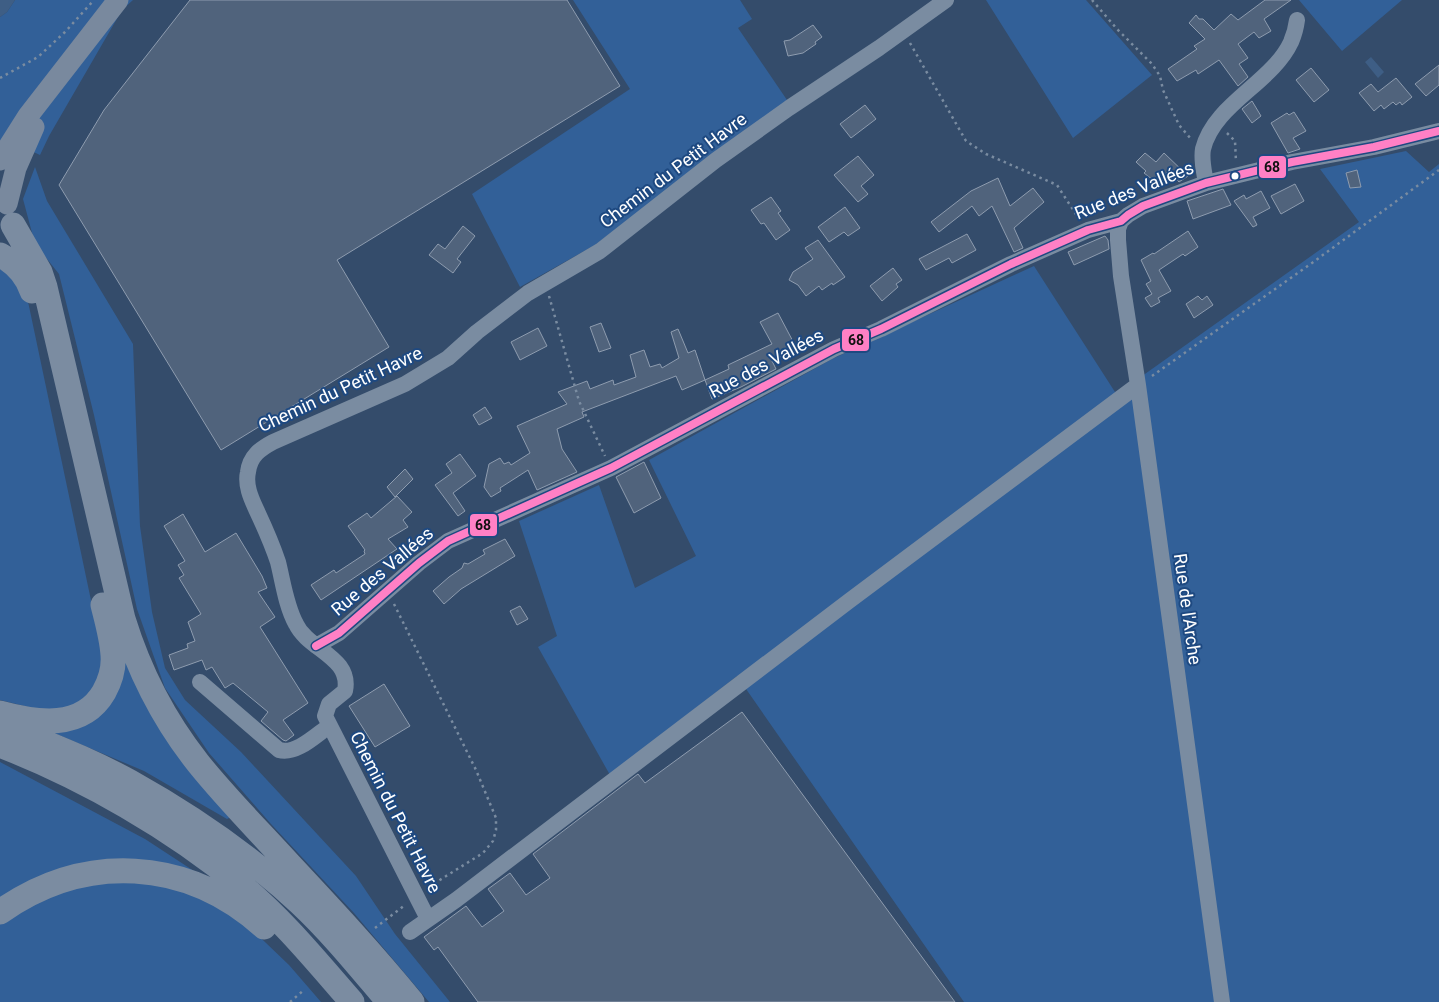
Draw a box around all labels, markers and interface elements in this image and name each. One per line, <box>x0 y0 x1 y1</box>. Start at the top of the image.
street label: Chemin du Petit Havre <box>595 108 751 232</box>
line badge: 68 <box>1258 155 1287 179</box>
street label: Rue des Vallées <box>1071 157 1197 223</box>
text: 68 <box>1264 159 1280 175</box>
unlabelled marker <box>1230 171 1240 181</box>
street label: Rue des Vallées <box>705 324 827 402</box>
line badge: 68 <box>841 328 870 352</box>
text: 68 <box>848 332 864 348</box>
street label: Chemin du Petit Havre <box>255 342 425 436</box>
line badge: 68 <box>469 513 498 537</box>
text: 68 <box>475 517 491 533</box>
street label: Rue des Vallées <box>327 522 437 620</box>
street label: Rue de l'Arche <box>1170 552 1206 666</box>
street label: Chemin du Petit Havre <box>346 728 446 896</box>

